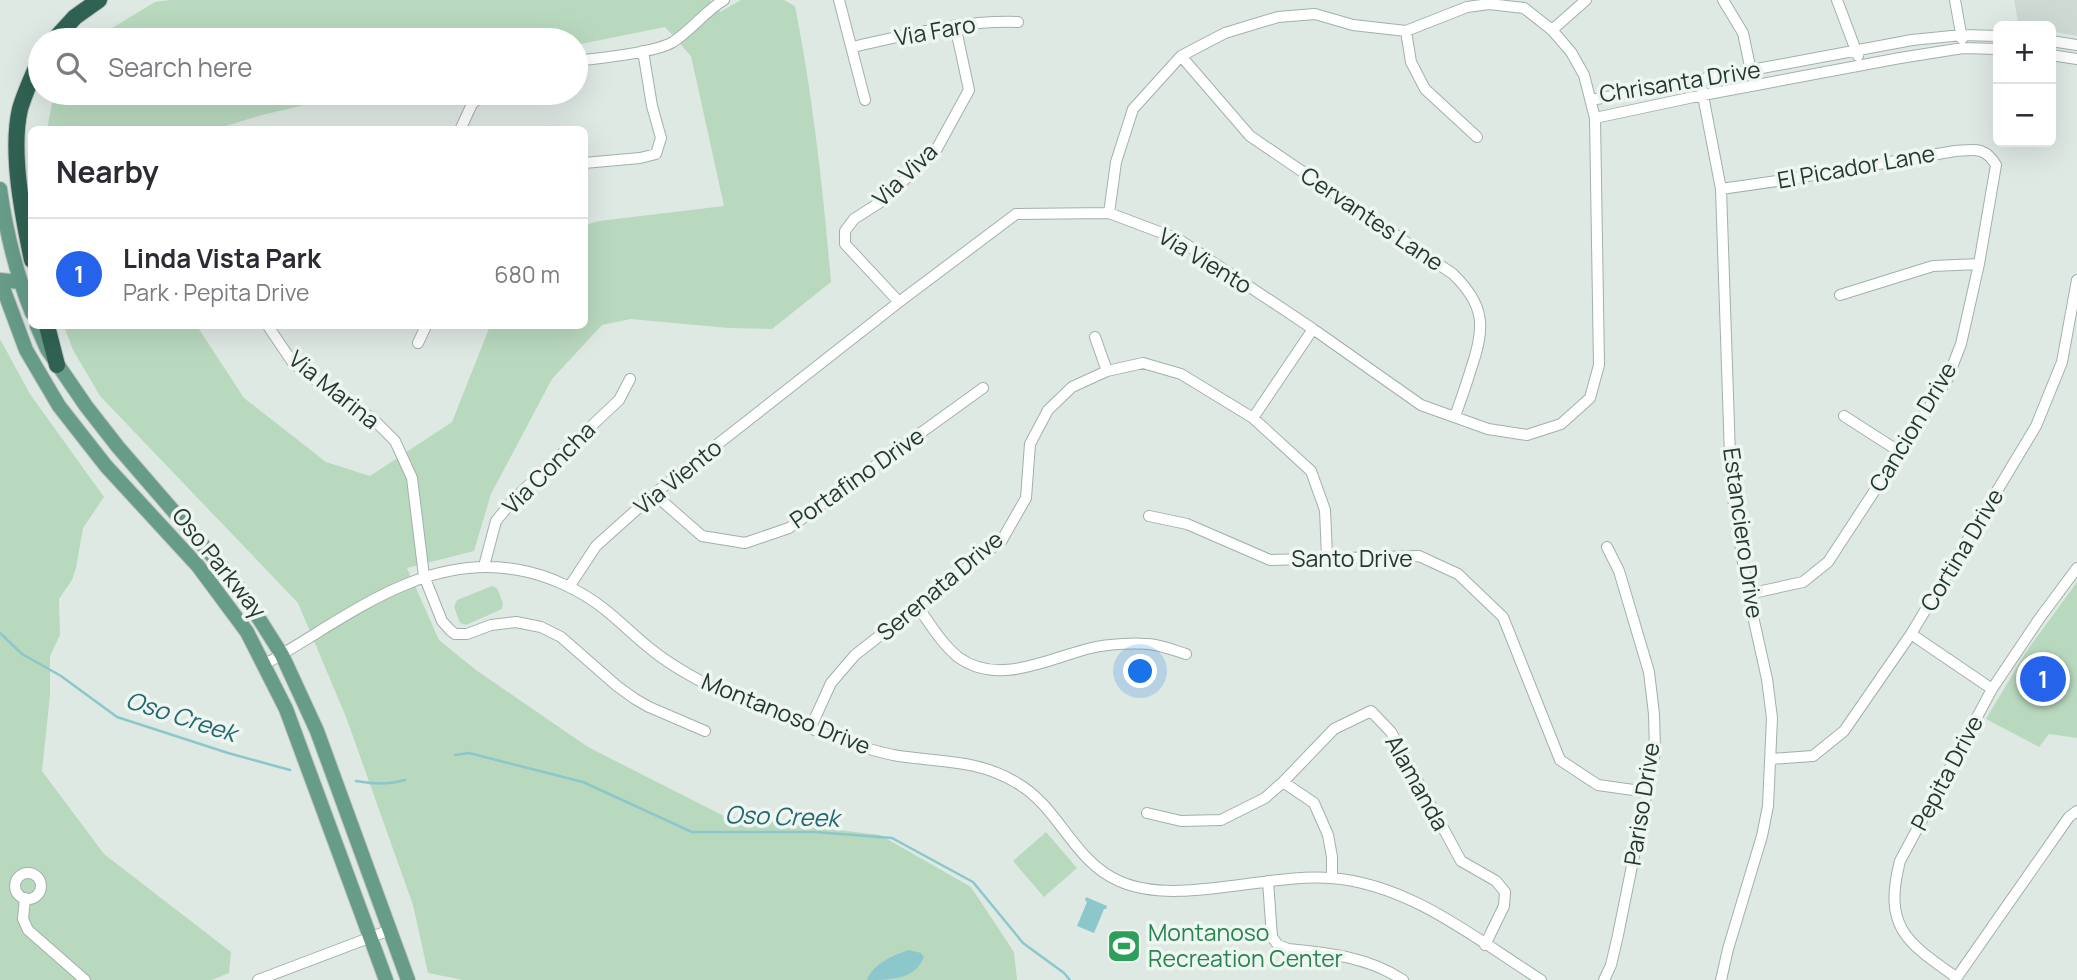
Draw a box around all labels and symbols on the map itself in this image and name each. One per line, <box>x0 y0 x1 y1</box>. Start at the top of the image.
street label: Via Faro <box>892 7 978 53</box>
street label: Chrisanta Drive <box>1597 52 1763 110</box>
street label: Via Viva <box>865 135 944 213</box>
street label: El Picador Lane <box>1775 136 1937 196</box>
street label: Cervantes Lane <box>1295 158 1450 278</box>
street label: Via Viento <box>1153 220 1258 301</box>
street label: Via Marina <box>282 343 387 436</box>
street label: Cancion Drive <box>1861 356 1964 497</box>
street label: Via Concha <box>495 414 602 521</box>
street label: Portafino Drive <box>783 419 930 535</box>
street label: Via Viento <box>627 431 728 521</box>
street label: Estanciero Drive <box>1716 445 1772 620</box>
street label: Cortina Drive <box>1912 482 2010 617</box>
street label: Oso Parkway <box>165 500 274 624</box>
street label: Serenata Drive <box>869 523 1009 647</box>
street label: Santo Drive <box>1291 542 1413 574</box>
pin: 1 <box>2020 653 2066 705</box>
your location <box>1123 654 1157 688</box>
street label: Montanoso Drive <box>697 665 876 762</box>
water label: Oso Creek <box>122 682 244 750</box>
street label: Pepita Drive <box>1902 709 1990 836</box>
street label: Alamanda <box>1378 729 1457 836</box>
street label: Pariso Drive <box>1616 740 1667 868</box>
water label: Oso Creek <box>724 797 843 834</box>
place label: Montanoso Recreation Center <box>1148 916 1343 974</box>
sports icon: Montanoso Recreation Center <box>1105 927 1143 965</box>

